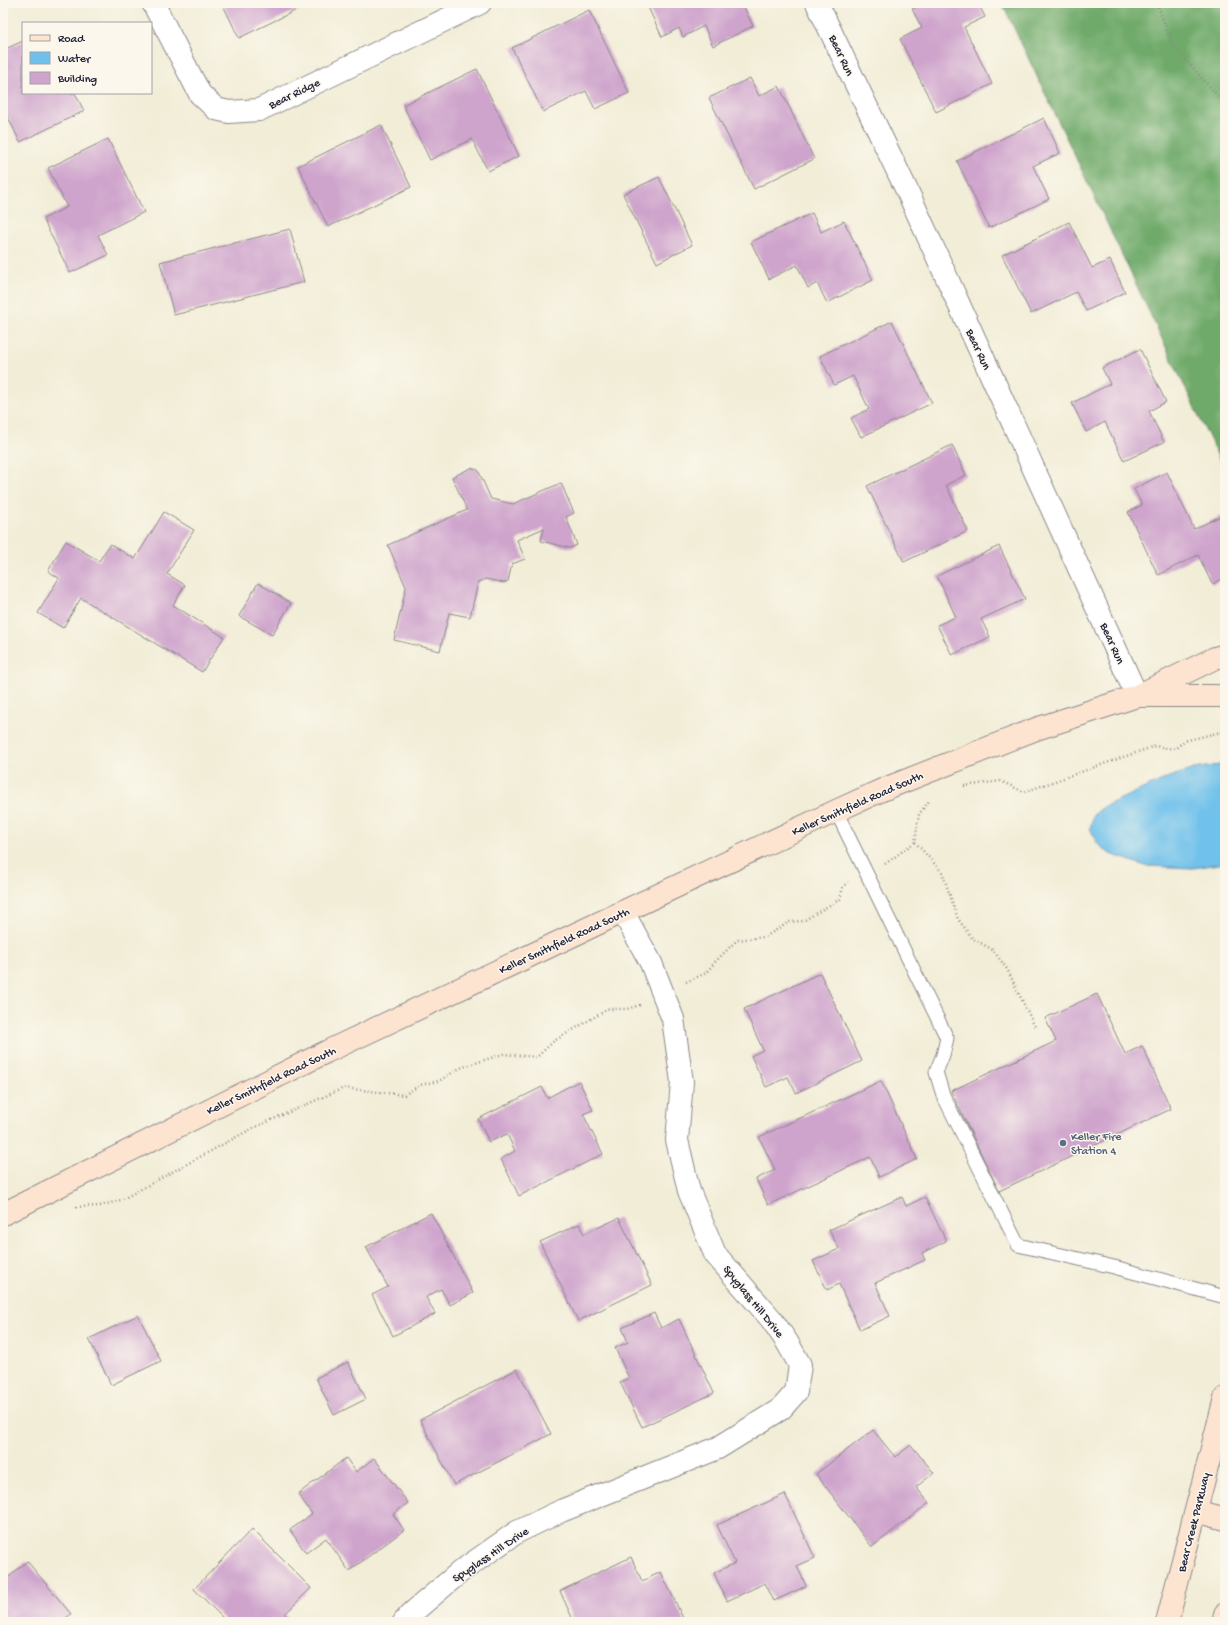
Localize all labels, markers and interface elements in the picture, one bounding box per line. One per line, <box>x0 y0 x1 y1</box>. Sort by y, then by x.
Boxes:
legend <box>22 22 152 94</box>
street label: Bear Run <box>824 32 856 79</box>
text: Road <box>58 33 85 47</box>
text: Water <box>58 53 92 67</box>
text: Building <box>57 73 97 87</box>
street label: Bear Ridge <box>266 76 323 114</box>
street label: Bear Run <box>961 326 993 373</box>
street label: Bear Run <box>1095 620 1127 667</box>
street label: Keller Smithfield Road South <box>790 769 926 840</box>
street label: Keller Smithfield Road South <box>497 905 633 978</box>
street label: Keller Smithfield Road South <box>205 1044 339 1119</box>
place label: Keller Fire Station 4 <box>1071 1131 1122 1159</box>
marker: Keller Fire Station 4 <box>1058 1138 1068 1148</box>
street label: Spyglass Hill Drive <box>719 1263 786 1342</box>
street label: Bear Creek Parkway <box>1176 1471 1214 1575</box>
street label: Spyglass Hill Drive <box>450 1525 533 1586</box>

